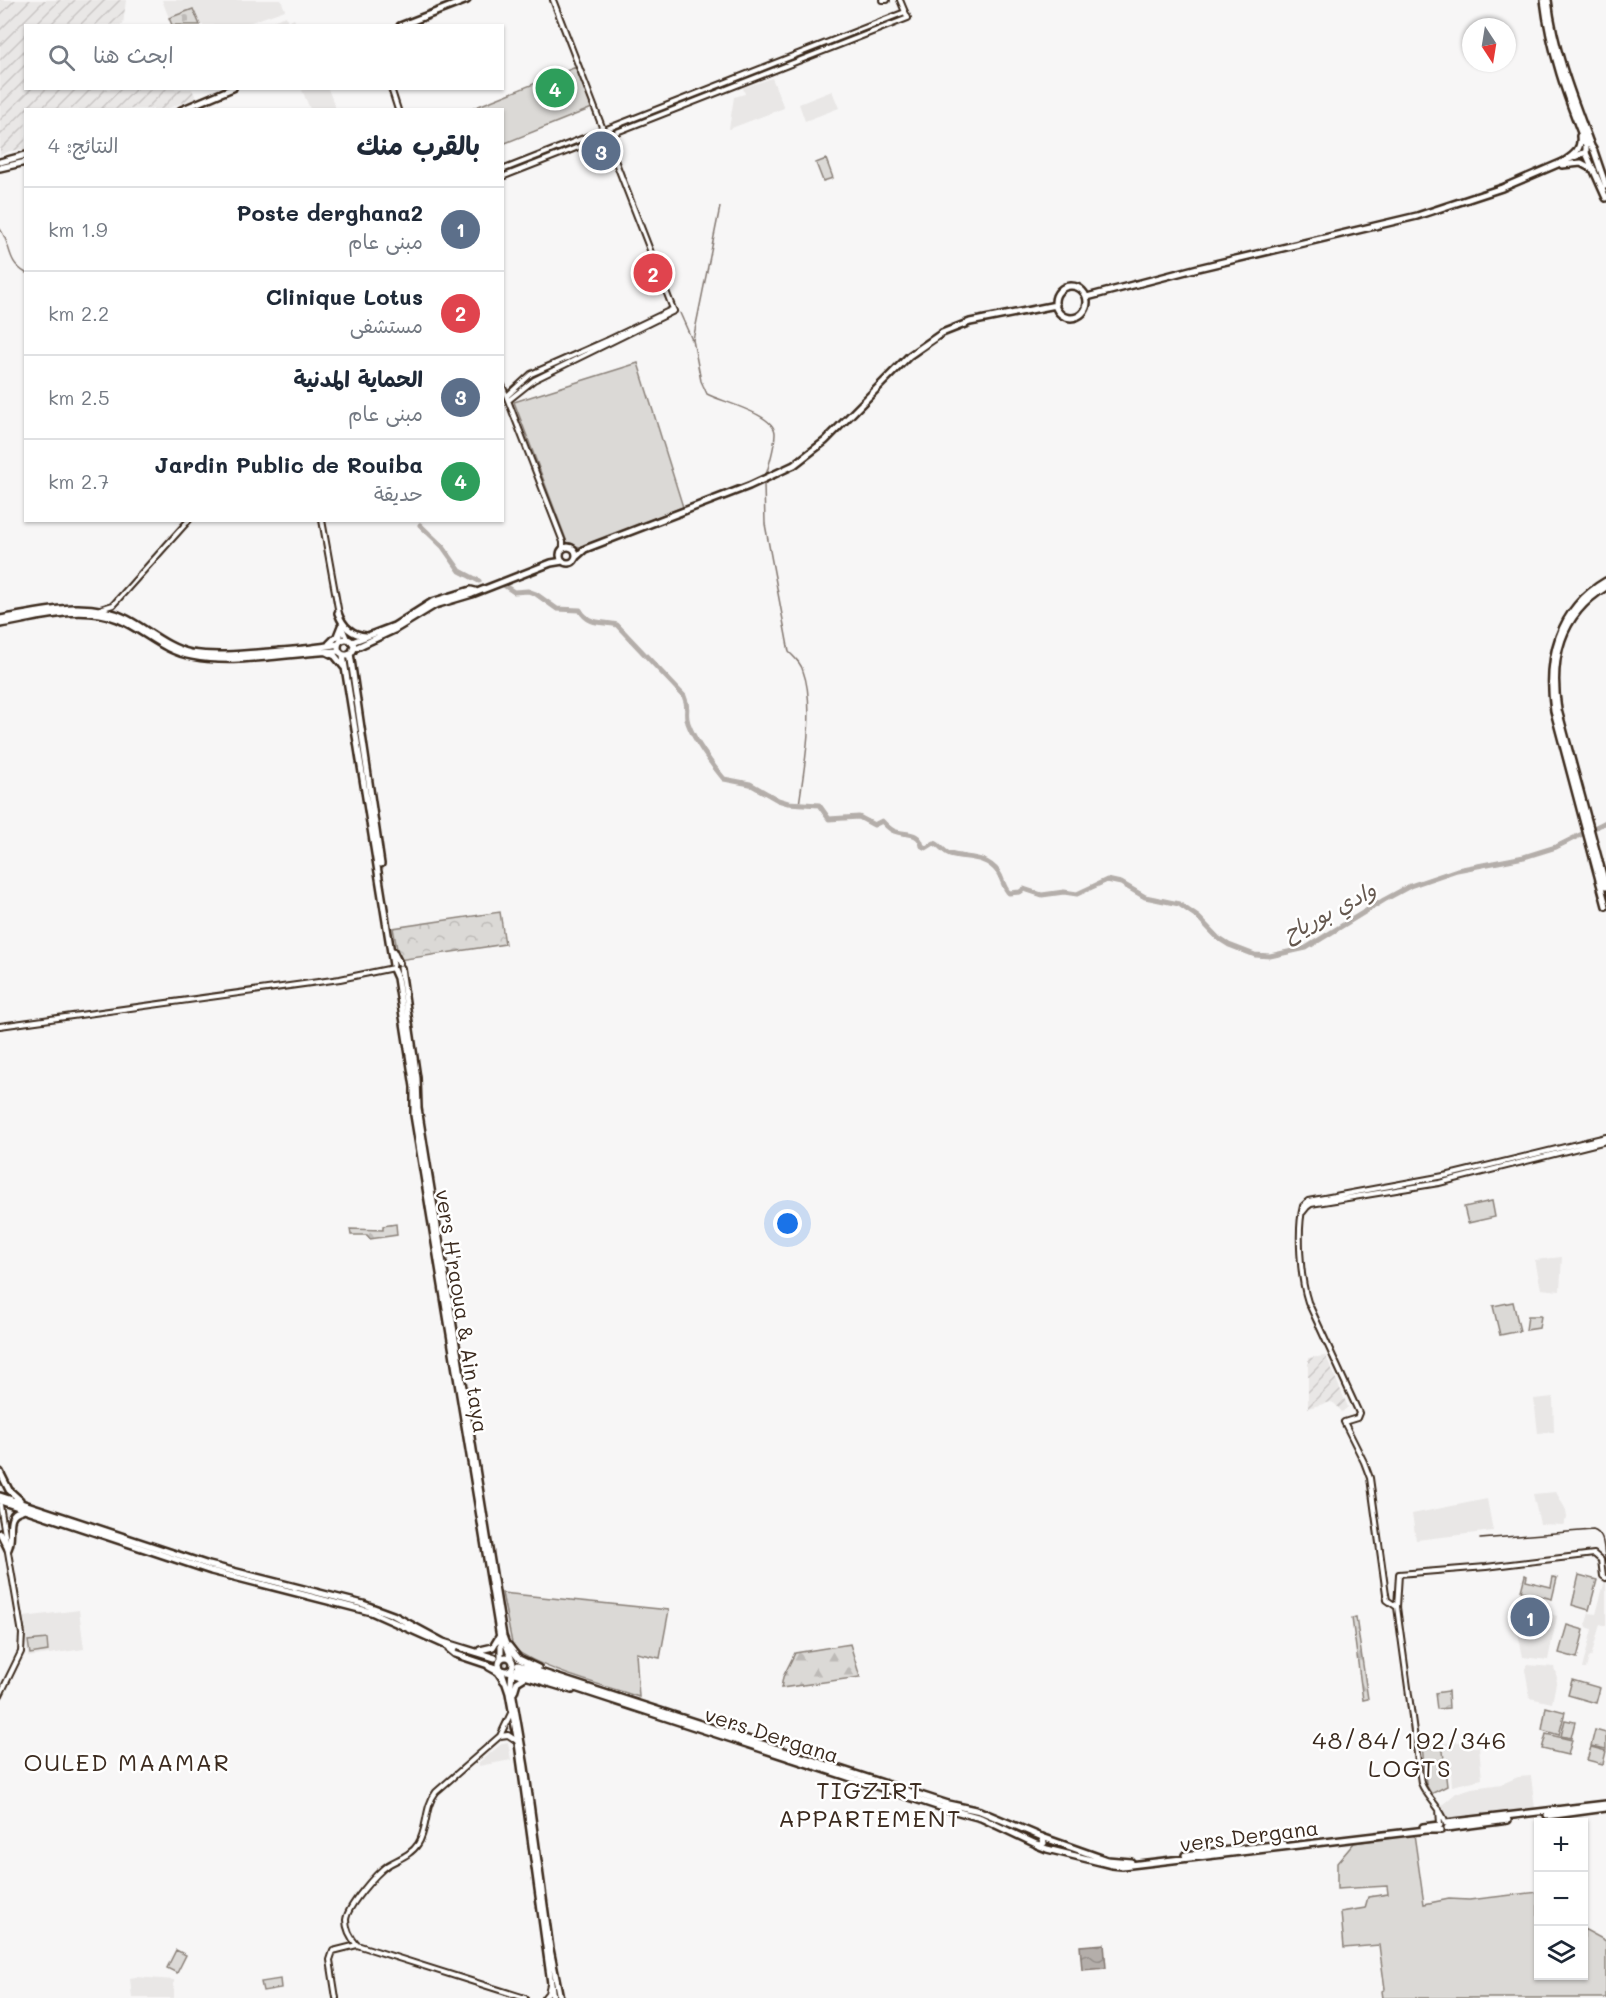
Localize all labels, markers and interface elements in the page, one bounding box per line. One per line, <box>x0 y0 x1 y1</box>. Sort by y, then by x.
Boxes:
north arrow <box>1462 18 1516 72</box>
search box <box>24 24 504 90</box>
text: ابحث هنا <box>93 40 174 69</box>
icon: search <box>45 41 78 74</box>
pin: 4 <box>536 66 574 110</box>
text: بالقرب منك <box>357 128 480 162</box>
pin: 3 <box>582 128 620 174</box>
text: النتائج: 4 <box>48 132 119 158</box>
text: Poste derghana2 <box>236 198 423 227</box>
text: 1.9 km <box>48 216 108 242</box>
text: 1 <box>456 216 465 242</box>
text: مبنى عام <box>348 228 423 254</box>
pin: 2 <box>634 250 672 296</box>
text: Clinique Lotus <box>266 282 423 311</box>
text: 2.2 km <box>48 300 109 326</box>
text: 2 <box>455 300 466 326</box>
text: مستشفى <box>350 312 423 338</box>
text: الحماية المدنية <box>294 364 423 393</box>
text: 2.5 km <box>48 384 110 410</box>
text: 3 <box>455 384 467 410</box>
text: مبنى عام <box>348 400 423 426</box>
text: Jardin Public de Rouiba <box>154 450 423 479</box>
text: 2.7 km <box>48 468 109 494</box>
text: 4 <box>454 468 467 494</box>
text: حديقة <box>374 480 423 506</box>
water label: وادي بورياح <box>1277 874 1381 949</box>
street label: vers H'raoua & Ain taya <box>430 1187 496 1435</box>
your location <box>773 1209 802 1238</box>
pin: 1 <box>1510 1594 1550 1640</box>
street label: vers Dergana <box>701 1700 843 1768</box>
district label: 48/84/192/346 LOGTS <box>1312 1724 1508 1783</box>
district label: OULED MAAMAR <box>23 1746 231 1777</box>
district label: TIGZIRT APPARTEMENT <box>778 1774 962 1833</box>
street label: vers Dergana <box>1178 1813 1320 1857</box>
map controls <box>1534 1818 1588 1980</box>
button: + <box>1534 1818 1588 1872</box>
button: − <box>1534 1872 1588 1926</box>
button: layers <box>1534 1926 1588 1980</box>

